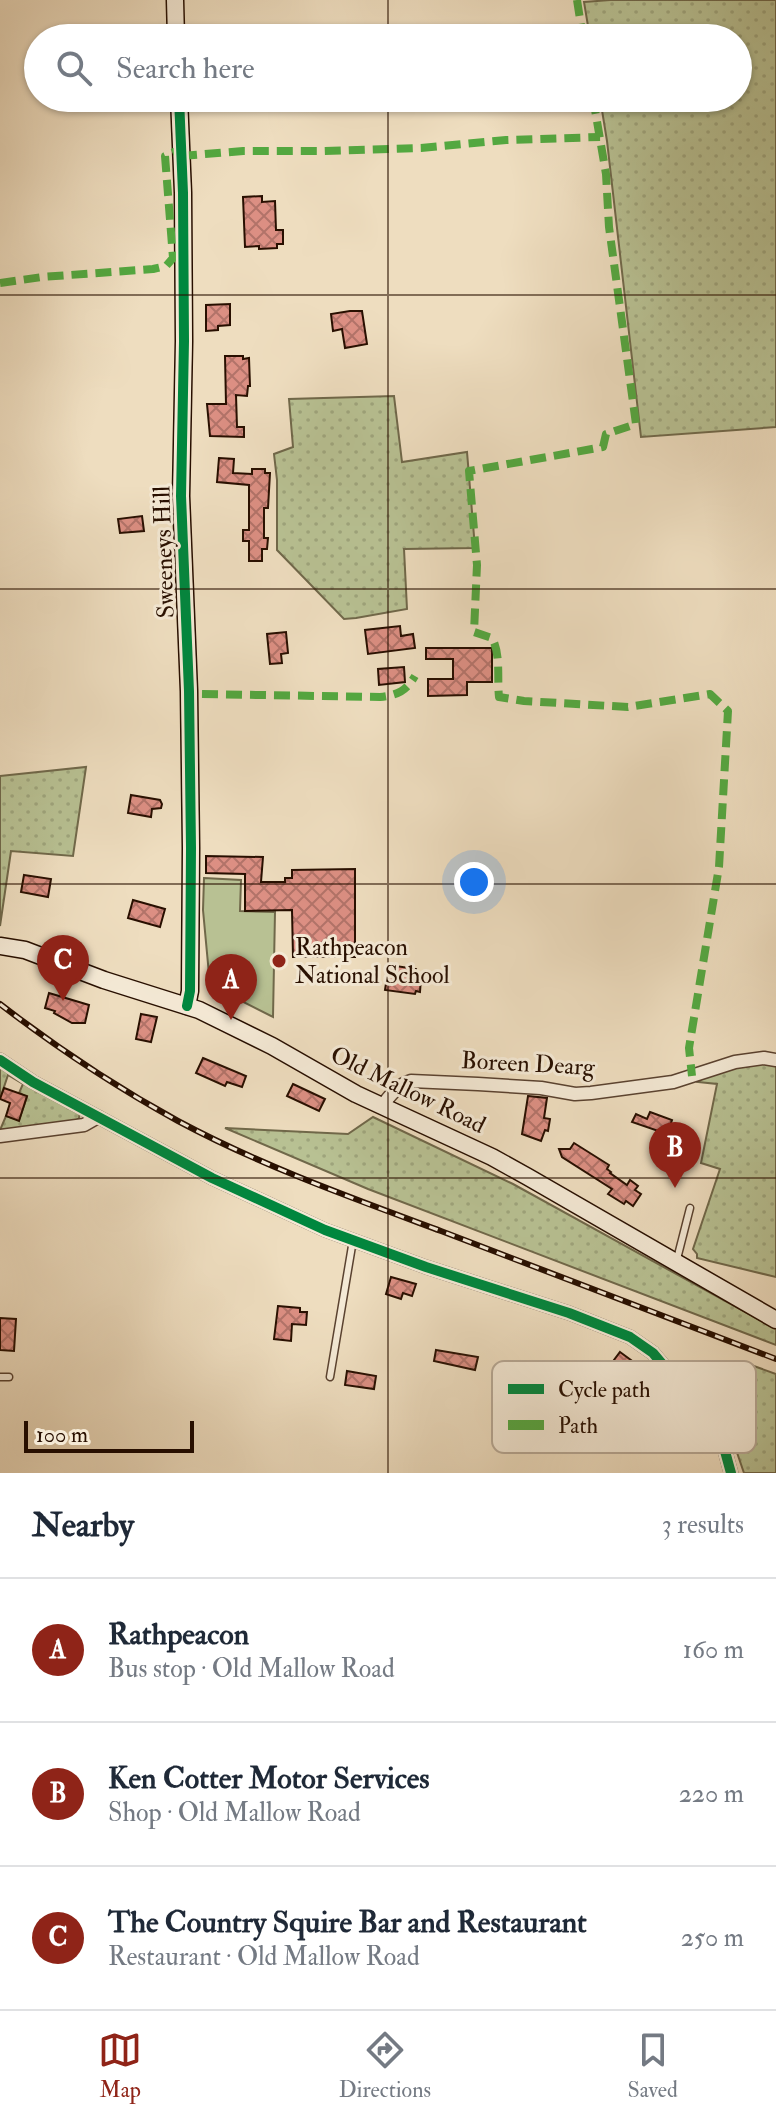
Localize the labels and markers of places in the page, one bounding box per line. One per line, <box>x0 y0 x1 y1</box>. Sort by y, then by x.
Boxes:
place label: Rathpeacon National School <box>295 932 450 991</box>
pin: C <box>37 935 89 1001</box>
marker: Rathpeacon National School <box>270 952 288 970</box>
pin: A <box>205 954 257 1020</box>
pin: B <box>649 1122 701 1188</box>

